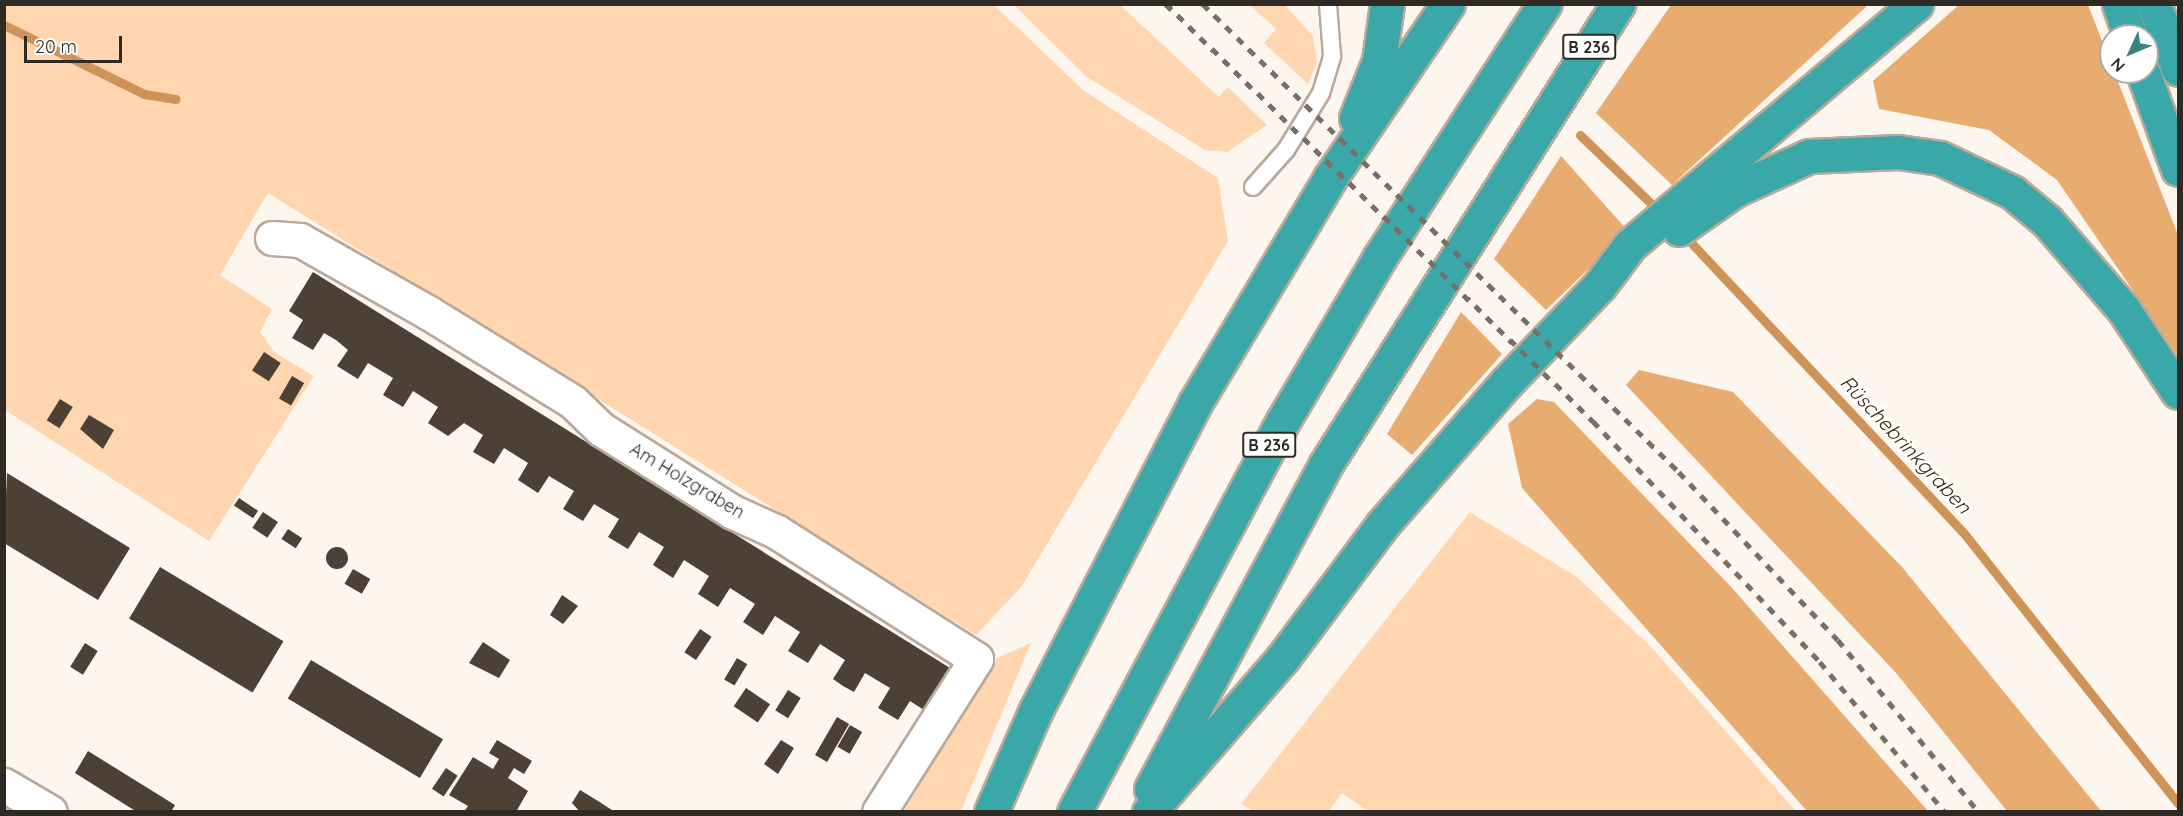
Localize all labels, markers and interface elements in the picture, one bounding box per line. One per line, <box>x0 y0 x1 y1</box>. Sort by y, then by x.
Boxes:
scale bar <box>27 24 124 62</box>
north arrow <box>2099 24 2159 84</box>
road number: B 236 <box>1562 34 1616 60</box>
text: 20 m <box>35 35 77 58</box>
text: N <box>2106 54 2129 76</box>
water label: Rüschebrinkgraben <box>1836 370 1976 518</box>
road number: B 236 <box>1242 432 1296 458</box>
street label: Am Holzgraben <box>626 438 748 524</box>

